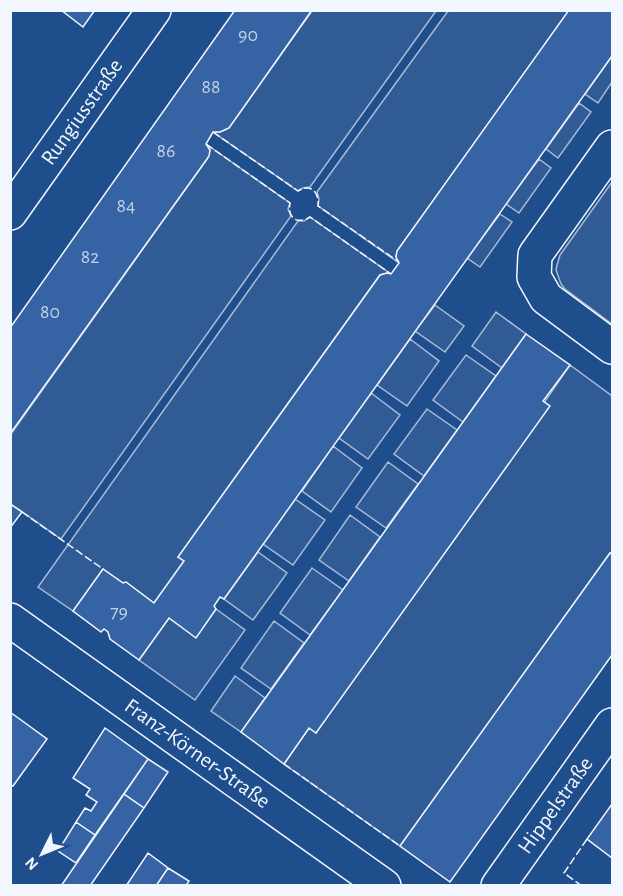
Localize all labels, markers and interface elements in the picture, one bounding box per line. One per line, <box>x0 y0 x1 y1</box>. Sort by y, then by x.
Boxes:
house number: 90 <box>238 25 258 45</box>
street label: Rungiusstraße <box>37 55 127 169</box>
house number: 88 <box>202 77 220 97</box>
house number: 86 <box>157 141 175 161</box>
house number: 84 <box>116 196 136 216</box>
house number: 82 <box>81 247 99 267</box>
house number: 80 <box>40 302 60 322</box>
house number: 79 <box>110 602 128 622</box>
street label: Franz-Körner-Straße <box>121 694 274 812</box>
street label: Hippelstraße <box>514 753 597 858</box>
north arrow <box>12 824 72 884</box>
text: N <box>22 854 41 873</box>

